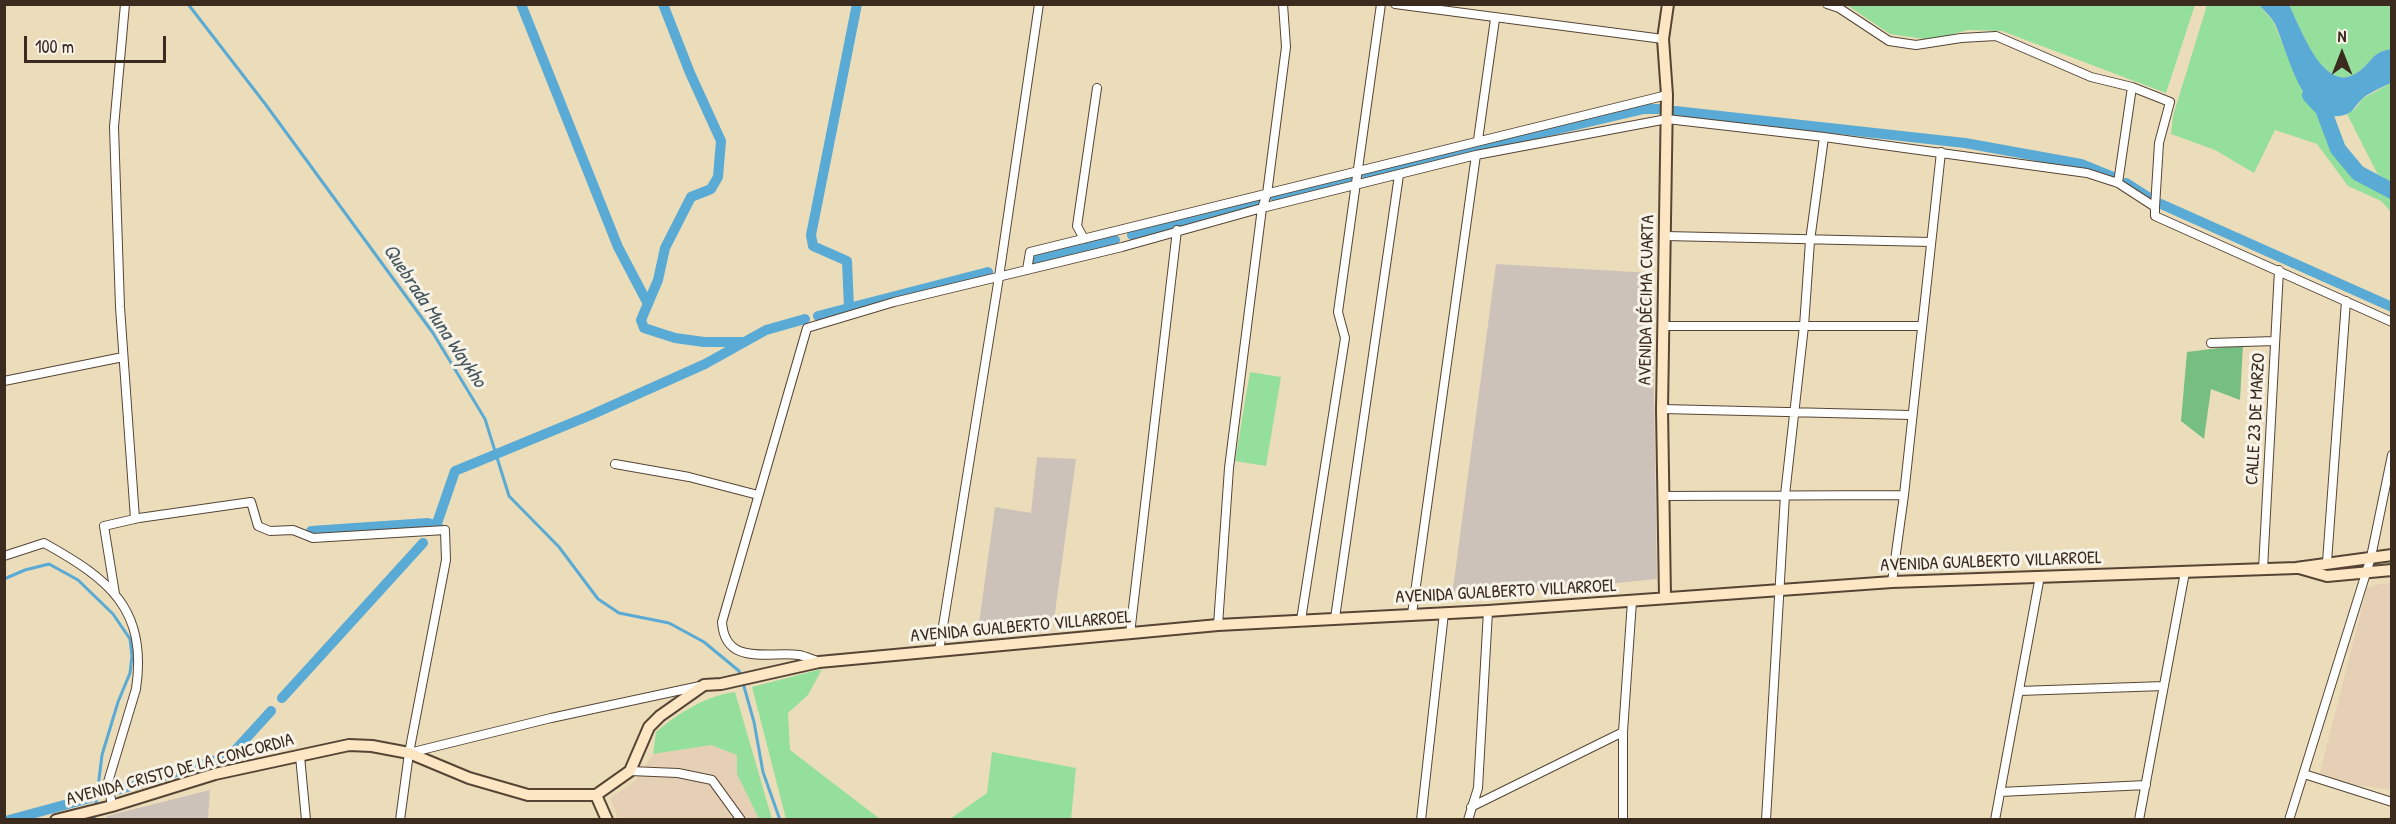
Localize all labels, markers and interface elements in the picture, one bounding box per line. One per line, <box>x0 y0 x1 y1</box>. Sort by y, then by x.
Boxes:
scale bar <box>27 24 170 62</box>
north arrow <box>2312 24 2372 84</box>
text: N <box>2338 25 2346 47</box>
text: 100 m <box>35 34 74 59</box>
street label: AVENIDA DÉCIMA CUARTA <box>1635 215 1659 385</box>
water label: Quebrada Muna Waykho <box>377 240 491 392</box>
street label: CALLE 23 DE MARZO <box>2242 352 2270 486</box>
street label: AVENIDA GUALBERTO VILLARROEL <box>1880 547 2102 577</box>
street label: AVENIDA GUALBERTO VILLARROEL <box>1395 575 1617 609</box>
street label: AVENIDA GUALBERTO VILLARROEL <box>910 607 1132 647</box>
street label: AVENIDA CRISTO DE LA CONCORDIA <box>64 729 296 811</box>

